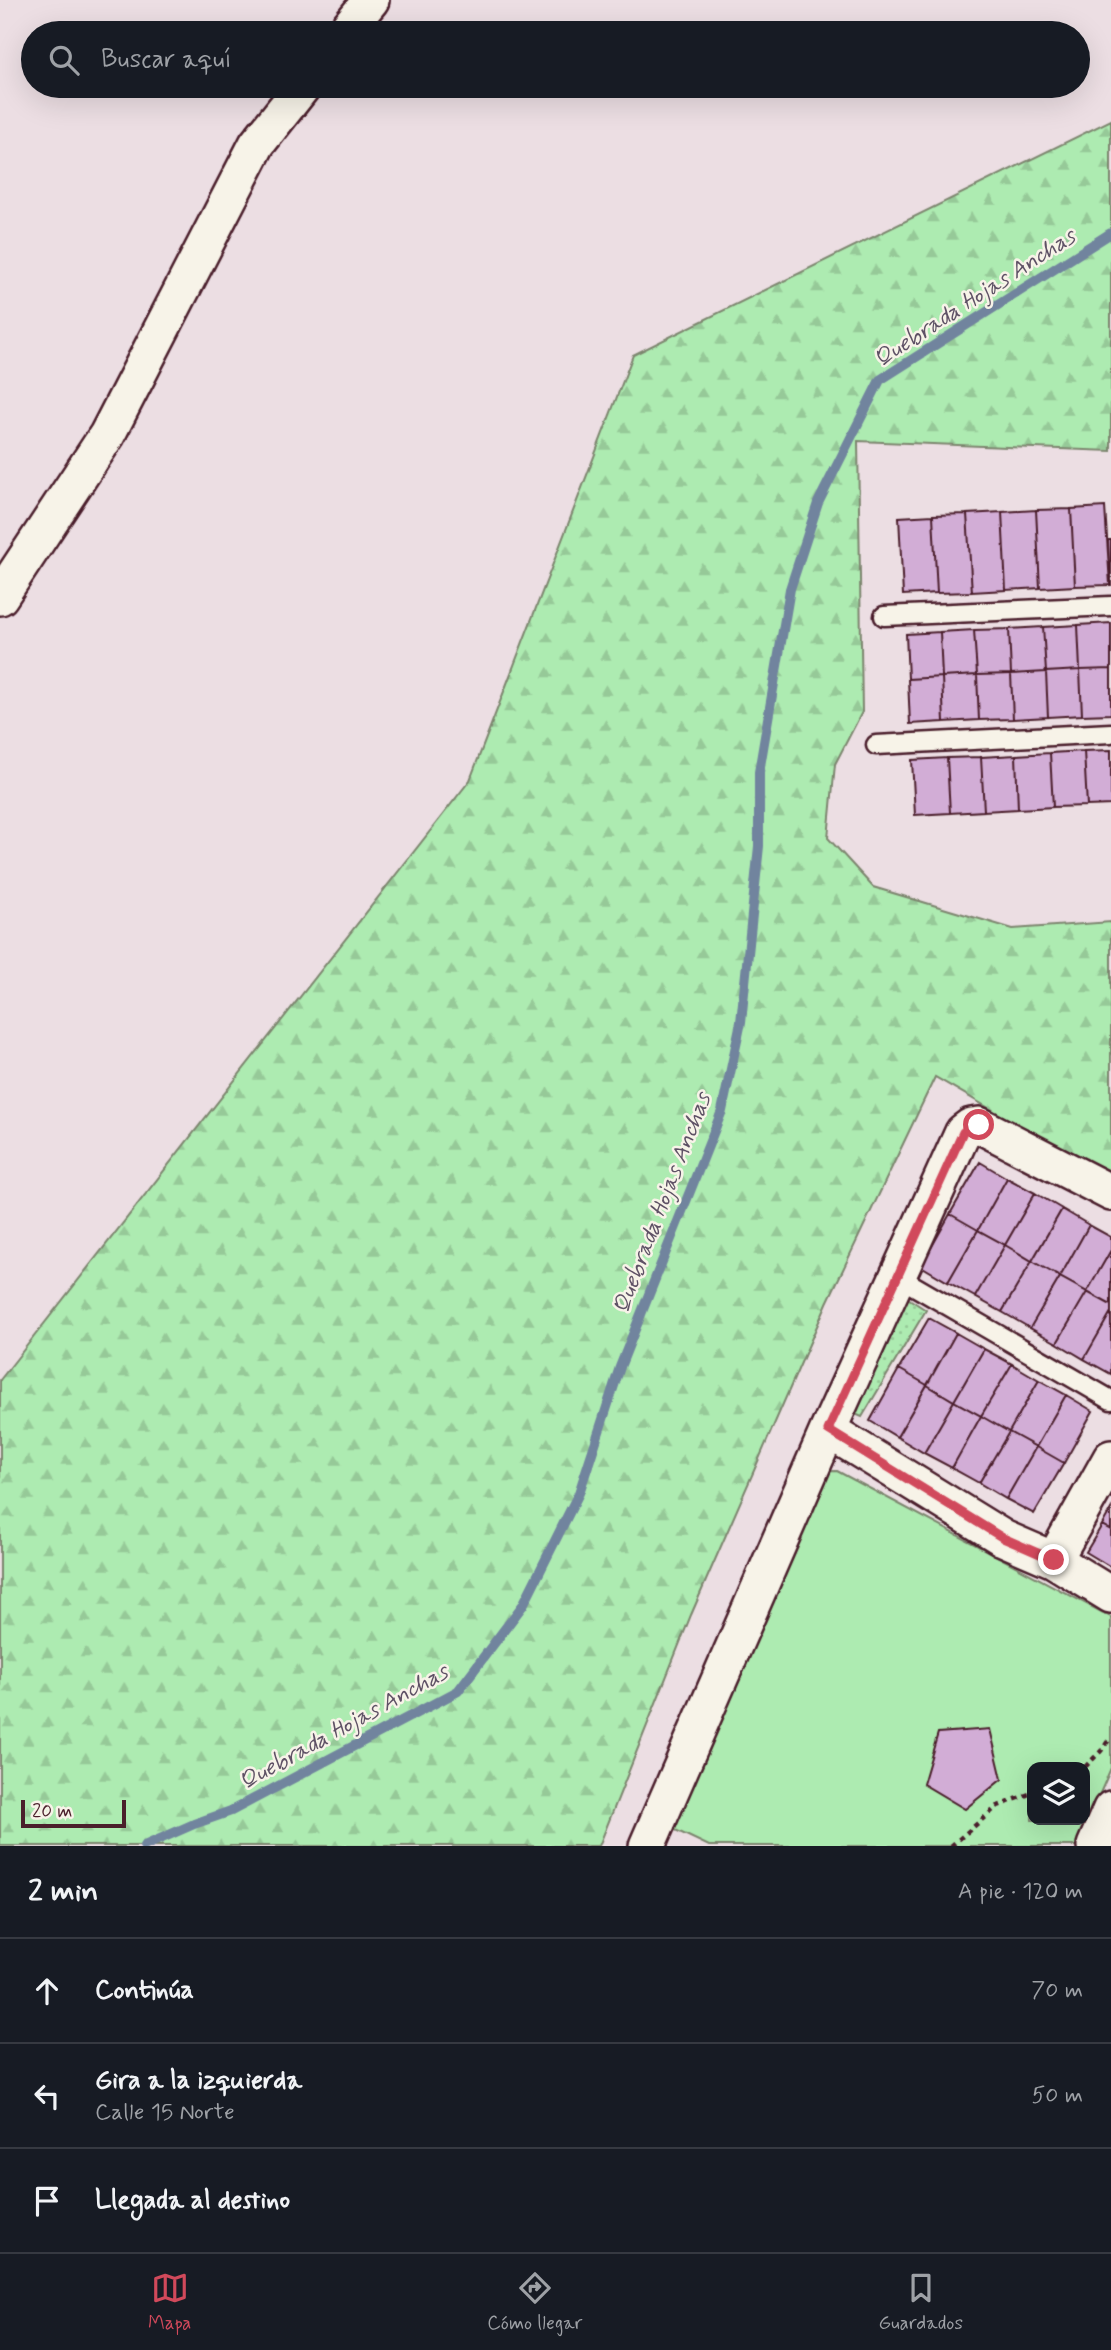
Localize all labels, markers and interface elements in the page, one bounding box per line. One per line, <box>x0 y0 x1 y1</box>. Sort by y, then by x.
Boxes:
search box <box>21 21 1090 98</box>
icon: search <box>45 41 83 79</box>
text: Buscar aquí <box>101 43 232 77</box>
water label: Quebrada Hojas Anchas <box>869 221 1083 375</box>
water label: Quebrada Hojas Anchas <box>607 1087 720 1319</box>
route start <box>963 1109 994 1140</box>
route end <box>1038 1544 1069 1575</box>
water label: Quebrada Hojas Anchas <box>234 1657 455 1798</box>
map controls <box>1027 1762 1090 1825</box>
button: layers <box>1027 1762 1090 1825</box>
scale bar <box>21 1797 126 1829</box>
text: 20 m <box>32 1799 72 1824</box>
text: 2 min <box>28 1872 98 1911</box>
text: A pie · 120 m <box>958 1877 1083 1907</box>
icon: ahead <box>28 1972 66 2010</box>
text: Continúa <box>95 1974 194 2008</box>
text: 70 m <box>1031 1976 1083 2006</box>
text: Gira a la izquierda <box>95 2064 302 2098</box>
icon: left <box>28 2077 66 2115</box>
text: 50 m <box>1032 2081 1083 2111</box>
text: Calle 15 Norte <box>95 2098 235 2128</box>
icon: arrive <box>28 2182 66 2220</box>
text: Llegada al destino <box>95 2184 290 2218</box>
tab: Mapa <box>148 2269 191 2336</box>
tab: Cómo llegar <box>487 2269 582 2336</box>
tab: Guardados <box>878 2269 963 2336</box>

